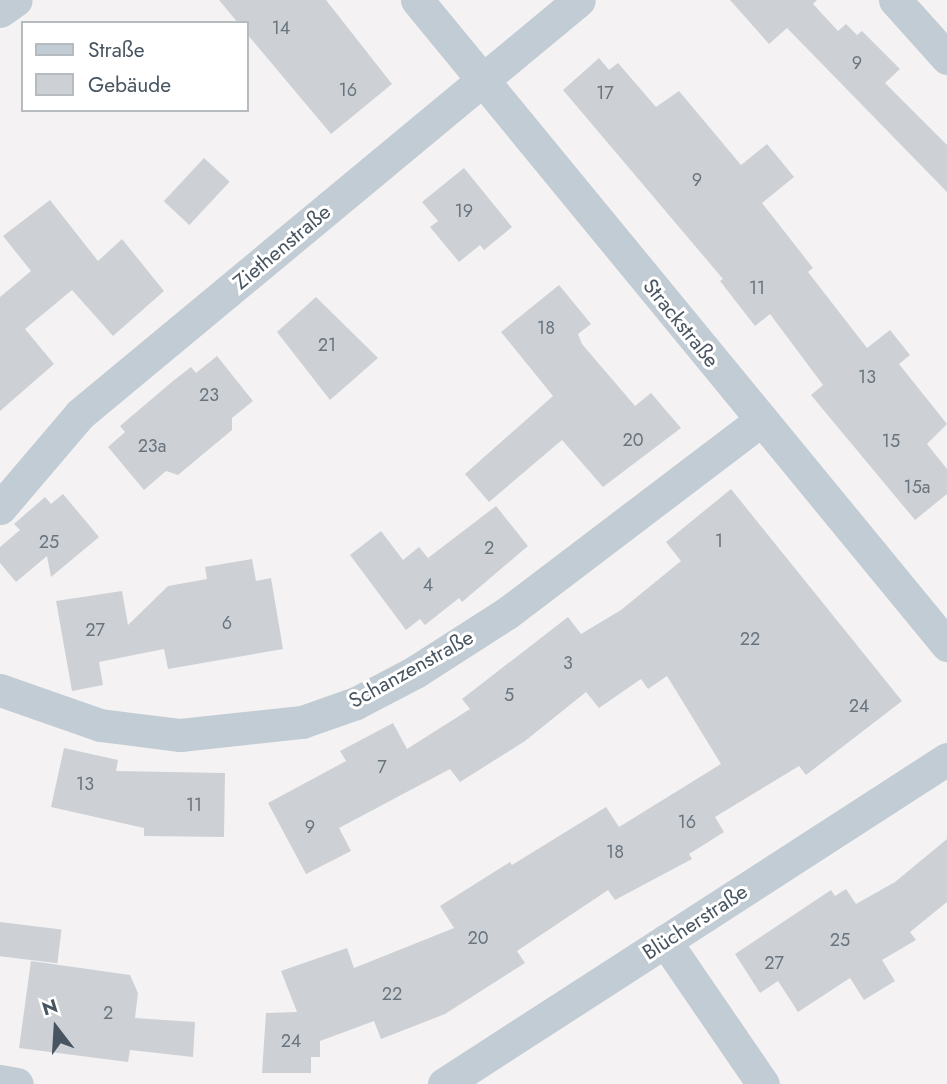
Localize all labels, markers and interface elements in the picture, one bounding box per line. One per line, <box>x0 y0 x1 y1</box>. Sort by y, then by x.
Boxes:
house number: 14 <box>272 17 290 39</box>
legend <box>21 21 248 112</box>
text: Straße <box>88 35 145 65</box>
house number: 9 <box>852 52 862 74</box>
text: Gebäude <box>88 70 171 100</box>
house number: 16 <box>339 79 357 101</box>
house number: 17 <box>596 82 614 104</box>
house number: 9 <box>692 169 702 191</box>
street label: Ziethenstraße <box>228 199 336 295</box>
house number: 19 <box>455 200 473 222</box>
street label: Strackstraße <box>638 274 724 372</box>
house number: 11 <box>749 277 765 299</box>
house number: 18 <box>537 317 555 339</box>
house number: 21 <box>318 334 336 356</box>
house number: 13 <box>858 366 876 388</box>
house number: 23 <box>199 384 219 406</box>
house number: 20 <box>622 429 644 451</box>
house number: 15 <box>882 430 900 452</box>
house number: 23a <box>138 435 166 457</box>
house number: 15a <box>904 476 930 498</box>
house number: 1 <box>715 530 723 552</box>
house number: 25 <box>39 531 59 553</box>
house number: 2 <box>484 537 494 559</box>
house number: 4 <box>423 574 433 596</box>
house number: 6 <box>222 612 232 634</box>
house number: 27 <box>85 619 105 641</box>
street label: Schanzenstraße <box>344 624 478 714</box>
house number: 22 <box>740 628 760 650</box>
house number: 3 <box>563 652 573 674</box>
house number: 5 <box>504 684 514 706</box>
house number: 24 <box>849 695 869 717</box>
house number: 7 <box>377 756 387 778</box>
house number: 13 <box>76 773 94 795</box>
house number: 11 <box>186 794 202 816</box>
house number: 16 <box>678 811 696 833</box>
house number: 9 <box>305 816 315 838</box>
house number: 18 <box>606 841 624 863</box>
street label: Blücherstraße <box>638 879 752 965</box>
house number: 20 <box>467 927 489 949</box>
house number: 25 <box>830 929 850 951</box>
house number: 27 <box>764 952 784 974</box>
house number: 22 <box>382 983 402 1005</box>
text: N <box>39 992 61 1023</box>
north arrow <box>21 993 91 1063</box>
house number: 2 <box>103 1002 113 1024</box>
house number: 24 <box>281 1030 301 1052</box>

